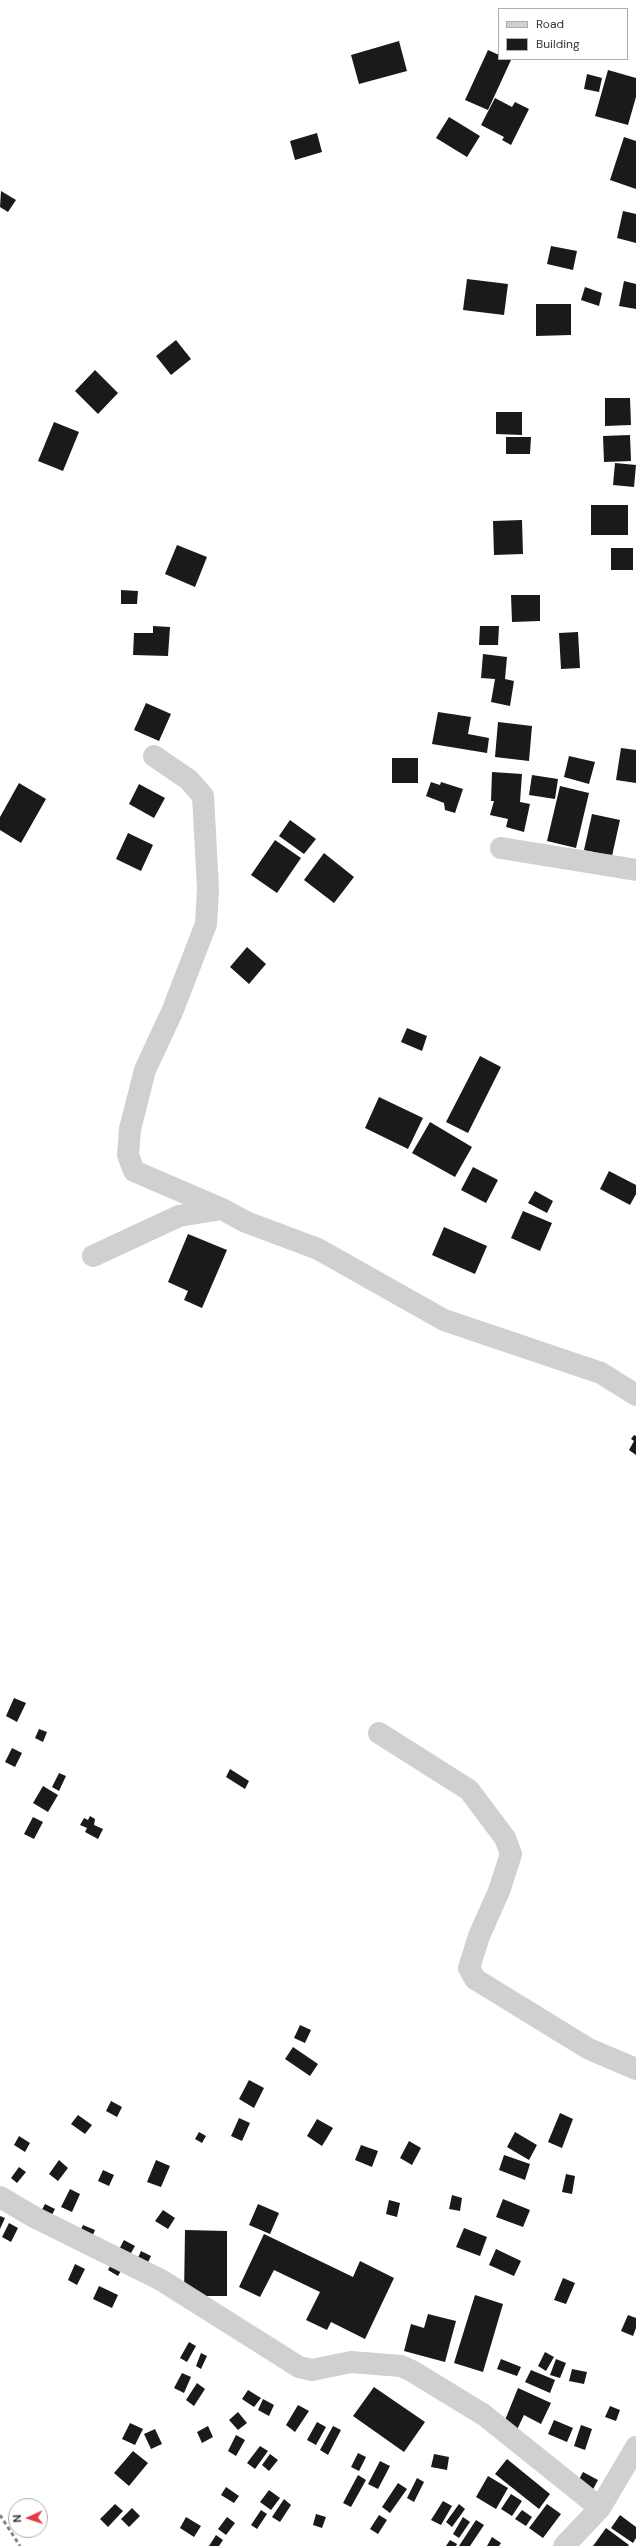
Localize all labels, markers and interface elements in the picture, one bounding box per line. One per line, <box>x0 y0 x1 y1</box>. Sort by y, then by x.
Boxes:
legend <box>498 8 628 60</box>
text: Road <box>536 16 564 32</box>
text: Building <box>536 36 580 52</box>
north arrow <box>8 2498 48 2538</box>
text: N <box>10 2514 24 2523</box>

